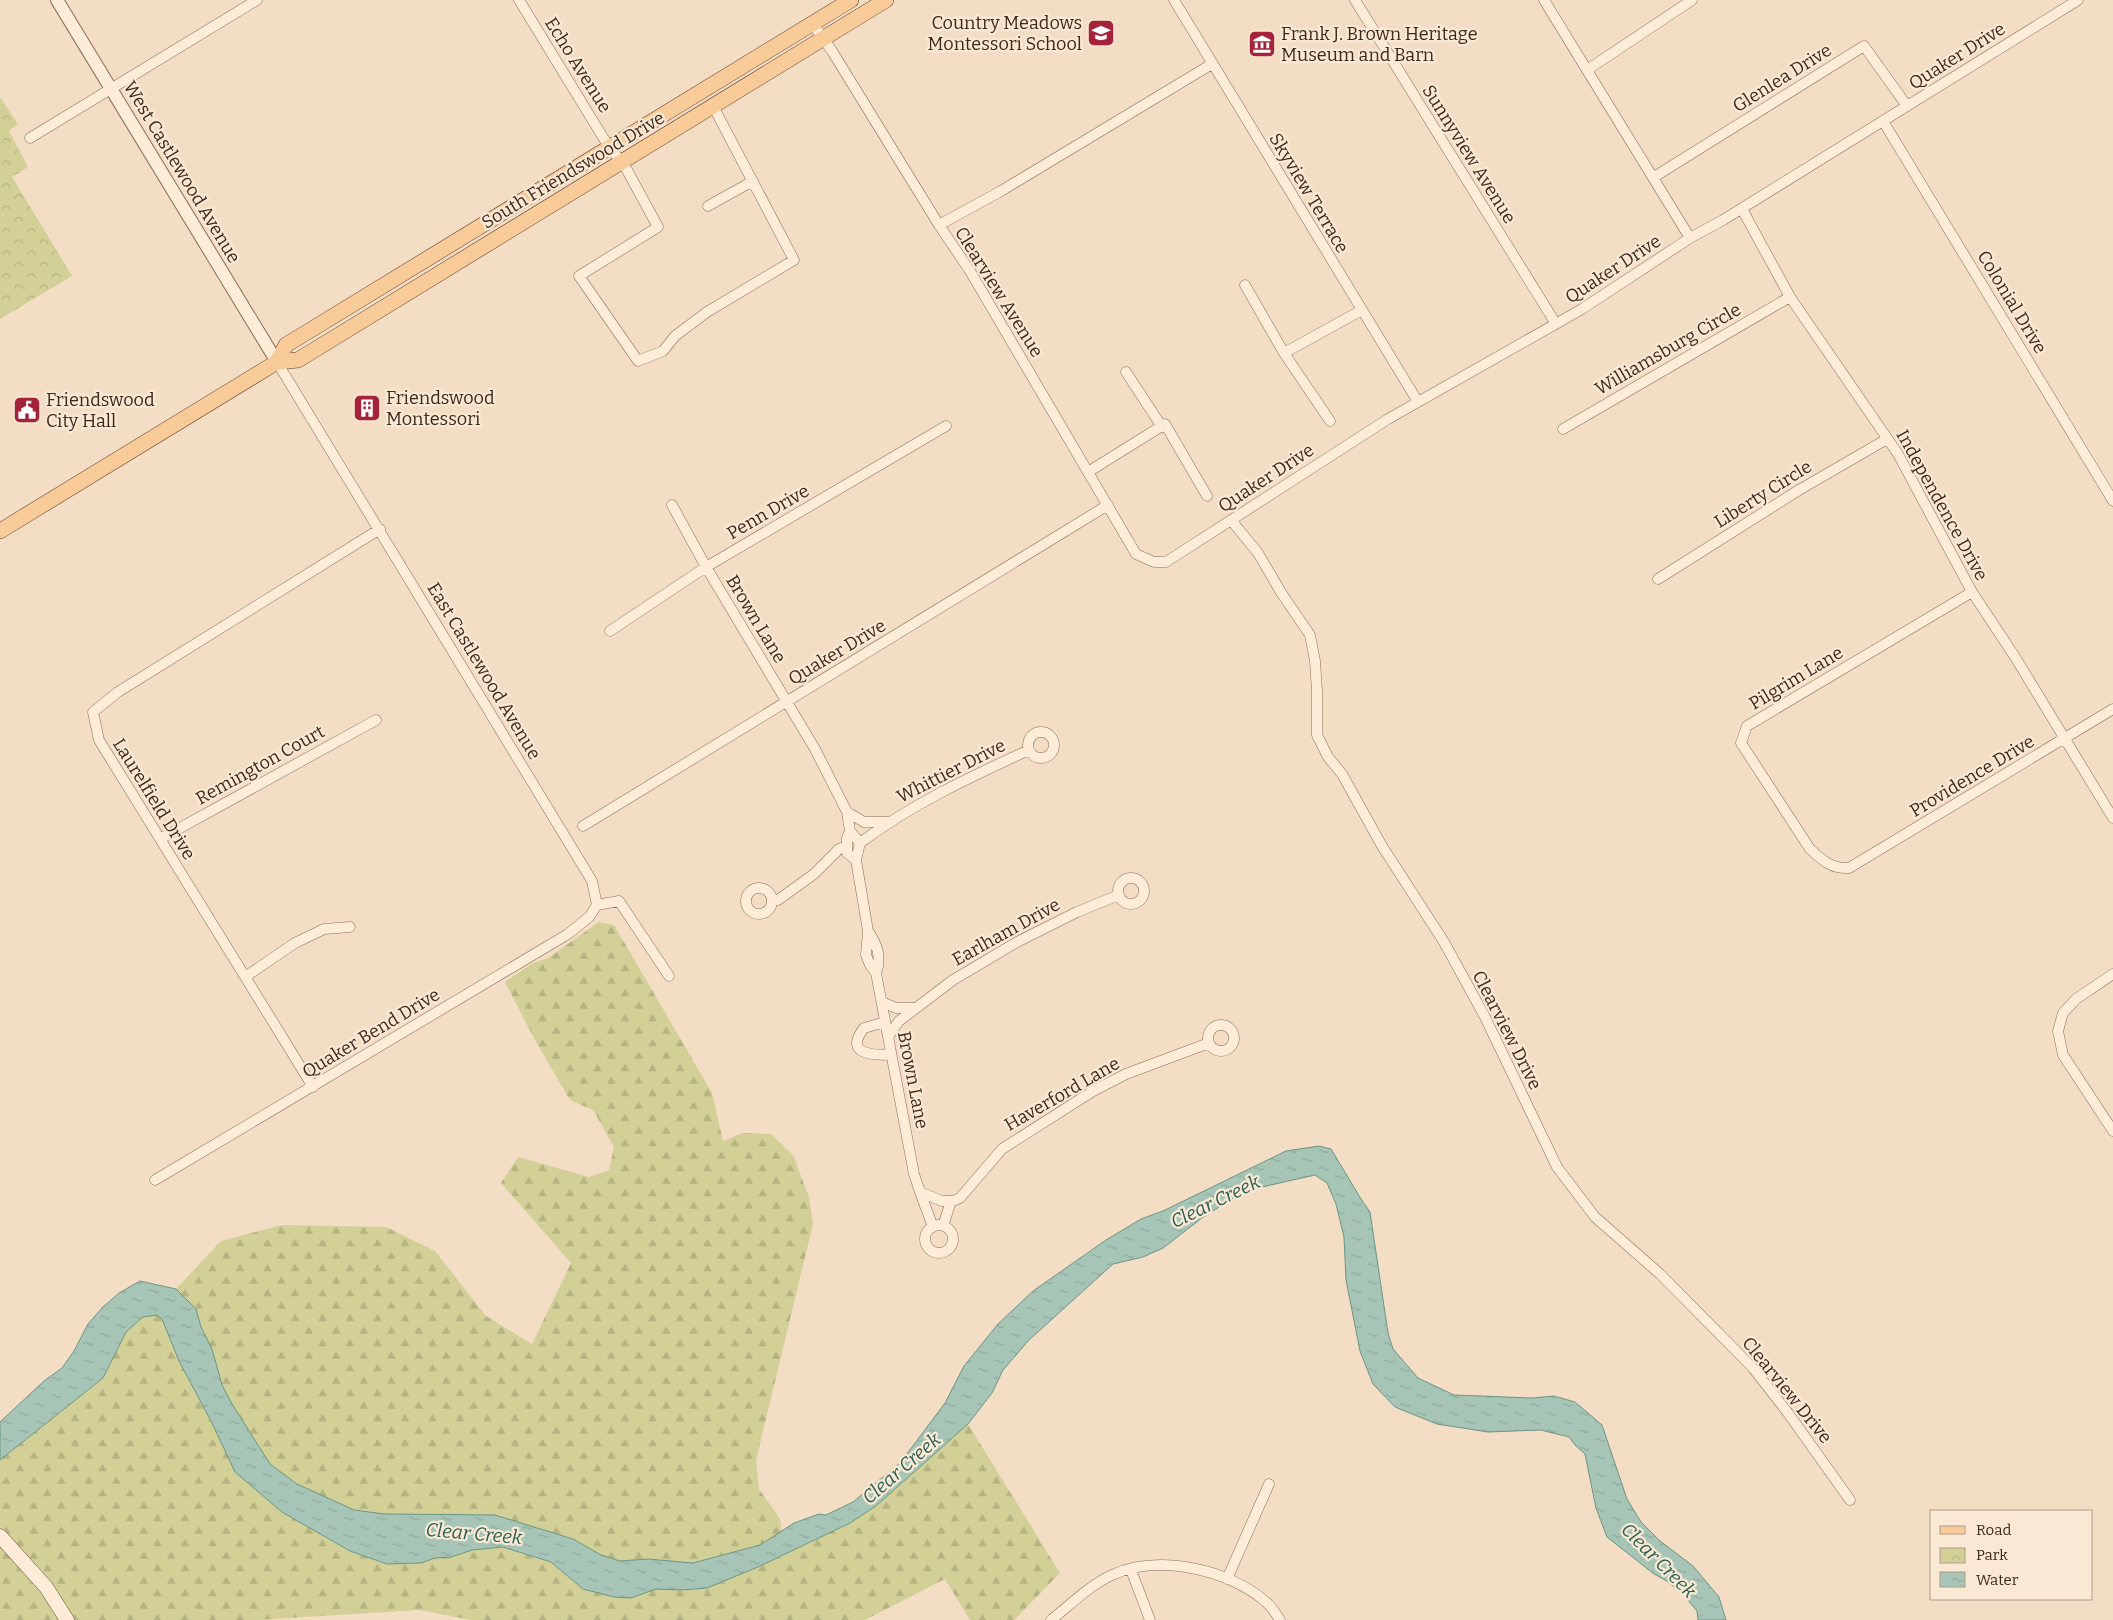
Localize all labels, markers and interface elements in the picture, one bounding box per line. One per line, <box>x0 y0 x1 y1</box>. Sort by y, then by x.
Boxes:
place label: Country Meadows Montessori School <box>928 12 1082 55</box>
street label: Echo Avenue <box>540 13 616 117</box>
school or university icon: Country Meadows Montessori School <box>1086 18 1116 48</box>
street label: Quaker Drive <box>1905 18 2009 94</box>
place label: Frank J. Brown Heritage Museum and Barn <box>1281 23 1477 66</box>
museum icon: Frank J. Brown Heritage Museum and Barn <box>1247 29 1277 59</box>
street label: Glenlea Drive <box>1729 39 1835 117</box>
street label: West Castlewood Avenue <box>119 77 245 267</box>
street label: Sunnyview Avenue <box>1417 81 1521 227</box>
street label: South Friendswood Drive <box>477 107 669 233</box>
street label: Skyview Terrace <box>1265 129 1353 257</box>
street label: Clearview Avenue <box>950 223 1048 361</box>
street label: Quaker Drive <box>1561 230 1665 308</box>
street label: Colonial Drive <box>1973 246 2051 358</box>
street label: Williamsburg Circle <box>1591 298 1745 400</box>
place label: Friendswood Montessori <box>386 387 495 430</box>
place label: Friendswood City Hall <box>46 389 155 432</box>
building icon: Friendswood Montessori <box>352 393 382 423</box>
public building icon: Friendswood City Hall <box>12 395 42 425</box>
street label: Independence Drive <box>1891 426 1993 584</box>
street label: Quaker Drive <box>1214 439 1318 517</box>
street label: Liberty Circle <box>1710 455 1816 533</box>
street label: Penn Drive <box>723 480 813 544</box>
street label: Brown Lane <box>721 571 791 667</box>
street label: East Castlewood Avenue <box>422 579 546 763</box>
street label: Quaker Drive <box>784 614 890 690</box>
street label: Pilgrim Lane <box>1745 641 1847 715</box>
street label: Remington Court <box>192 720 329 810</box>
street label: Providence Drive <box>1906 730 2038 822</box>
street label: Laurelfield Drive <box>108 734 200 864</box>
street label: Whittier Drive <box>893 734 1009 808</box>
street label: Earlham Drive <box>948 893 1064 971</box>
street label: Clearview Drive <box>1468 967 1546 1093</box>
street label: Quaker Bend Drive <box>298 983 444 1083</box>
street label: Brown Lane <box>893 1029 933 1131</box>
street label: Haverford Lane <box>1001 1052 1123 1136</box>
water label: Clear Creek <box>1167 1170 1264 1233</box>
street label: Clearview Drive <box>1737 1332 1837 1448</box>
water label: Clear Creek <box>857 1428 946 1509</box>
legend <box>1930 1510 2093 1600</box>
water label: Clear Creek <box>425 1518 524 1549</box>
water label: Clear Creek <box>1616 1518 1701 1603</box>
text: Road <box>1976 1521 2011 1539</box>
text: Park <box>1976 1546 2008 1564</box>
text: Water <box>1976 1571 2019 1589</box>

